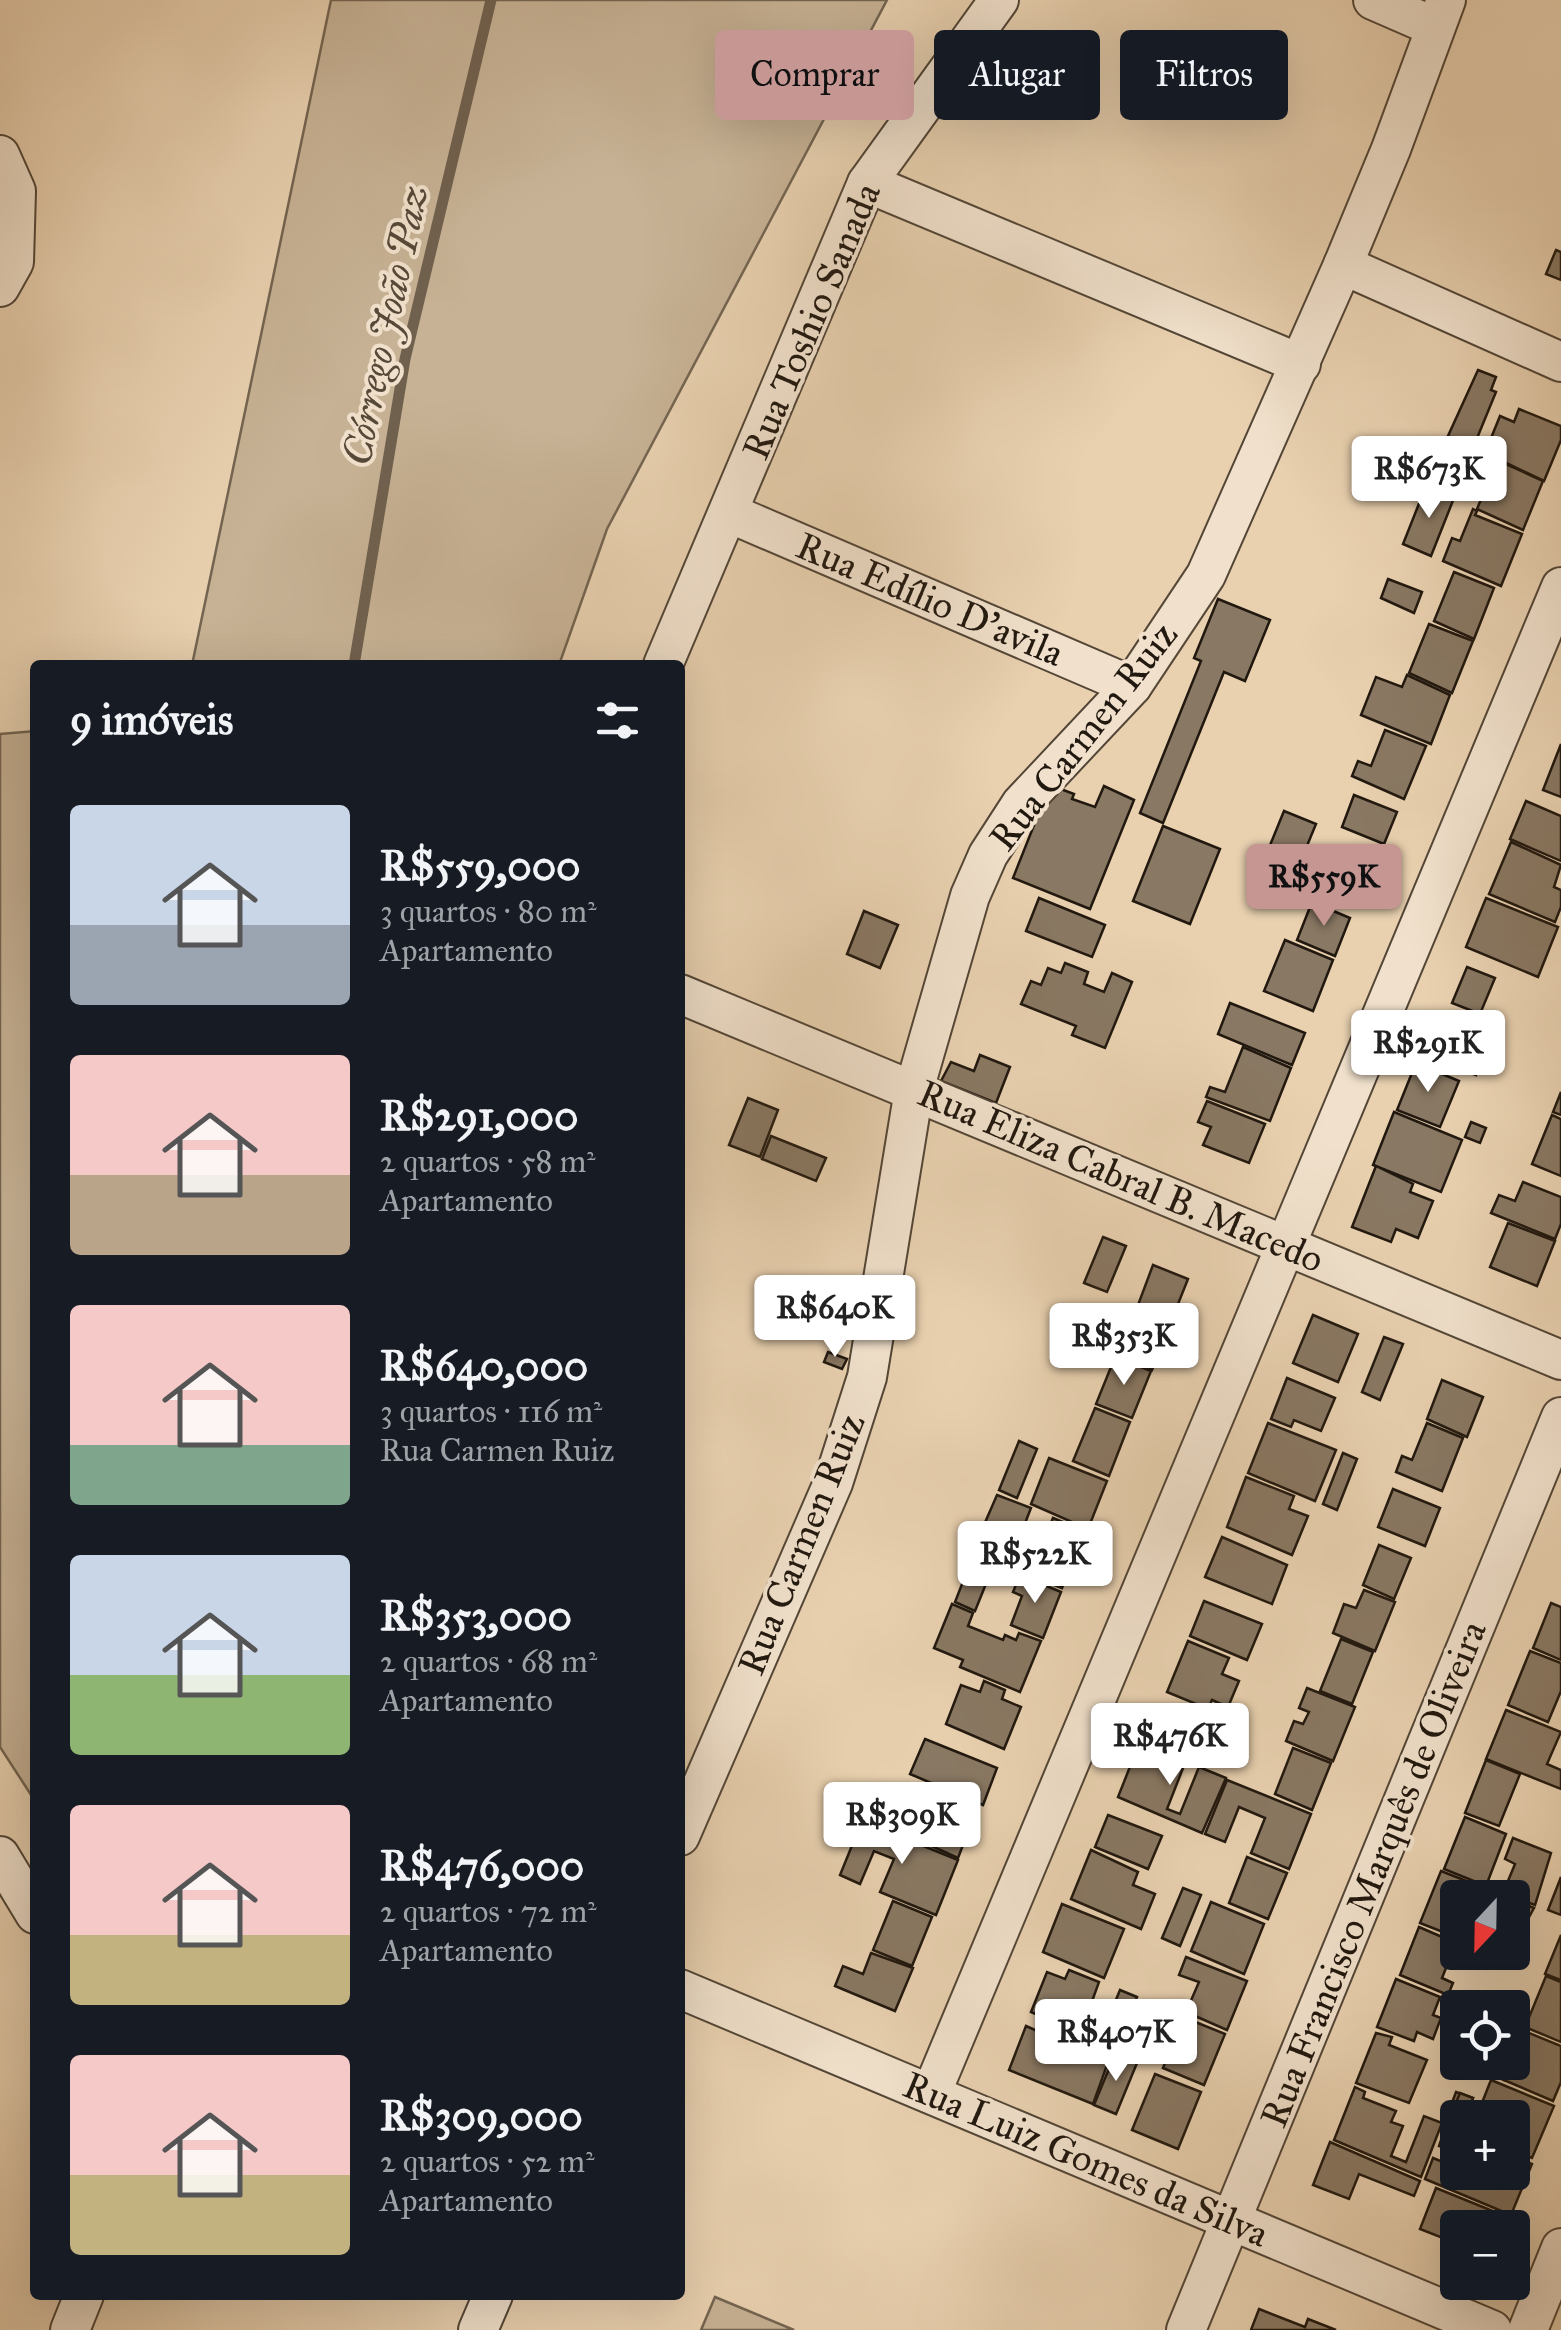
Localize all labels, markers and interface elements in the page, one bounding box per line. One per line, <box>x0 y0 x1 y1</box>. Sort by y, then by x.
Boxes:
chip: Comprar <box>715 30 914 120</box>
chip: Alugar <box>934 30 1100 120</box>
chip: Filtros <box>1120 30 1288 120</box>
street label: Rua Toshio Sanada <box>732 175 890 466</box>
water label: Córrego João Paz <box>332 181 439 470</box>
pin: R$673K <box>1348 436 1510 521</box>
text: R$673K <box>1374 449 1484 488</box>
street label: Rua Edílio D'avila <box>790 522 1071 676</box>
street label: Rua Carmen Ruiz <box>979 612 1187 860</box>
icon: filters <box>590 693 645 748</box>
text: 9 imóveis <box>70 694 233 746</box>
text: R$559,000 <box>380 840 581 892</box>
pin: R$559K <box>1243 844 1405 929</box>
icon: home <box>150 845 270 965</box>
text: R$559K <box>1268 857 1380 896</box>
text: 3 quartos · 80 m² <box>380 892 596 931</box>
text: Apartamento <box>380 931 553 970</box>
pin: R$291K <box>1347 1010 1509 1095</box>
text: R$291K <box>1373 1023 1483 1062</box>
street label: Rua Eliza Cabral B. Macedo <box>911 1070 1331 1282</box>
text: R$291,000 <box>380 1090 579 1142</box>
icon: home <box>150 1095 270 1215</box>
text: 2 quartos · 58 m² <box>380 1142 596 1181</box>
text: Apartamento <box>380 1181 553 1220</box>
pin: R$640K <box>754 1275 916 1360</box>
text: R$640K <box>776 1288 894 1327</box>
pin: R$353K <box>1043 1303 1205 1388</box>
text: R$353K <box>1072 1316 1176 1355</box>
text: R$640,000 <box>380 1340 588 1392</box>
icon: home <box>150 1345 270 1465</box>
text: 3 quartos · 116 m² <box>380 1392 602 1431</box>
street label: Rua Carmen Ruiz <box>728 1406 874 1682</box>
text: Rua Carmen Ruiz <box>380 1431 614 1470</box>
pin: R$522K <box>954 1521 1116 1606</box>
text: R$522K <box>980 1534 1090 1573</box>
text: R$353,000 <box>380 1590 572 1642</box>
icon: home <box>150 1595 270 1715</box>
street label: Rua Francisco Marquês de Oliveira <box>1250 1613 1496 2134</box>
text: 2 quartos · 68 m² <box>380 1642 597 1681</box>
text: Apartamento <box>380 1681 553 1720</box>
pin: R$476K <box>1089 1703 1251 1788</box>
text: R$476K <box>1113 1716 1227 1755</box>
pin: R$309K <box>821 1782 983 1867</box>
text: R$309K <box>845 1795 959 1834</box>
text: R$476,000 <box>380 1840 584 1892</box>
icon: home <box>150 1845 270 1965</box>
north arrow <box>1440 1880 1530 1970</box>
map controls <box>1440 1880 1530 2300</box>
text: 2 quartos · 72 m² <box>380 1892 597 1931</box>
text: Apartamento <box>380 1931 553 1970</box>
button: locate <box>1440 1990 1530 2080</box>
pin: R$407K <box>1035 1999 1197 2084</box>
text: R$407K <box>1057 2012 1175 2051</box>
street label: Rua Luiz Gomes da Silva <box>897 2061 1276 2257</box>
text: R$309,000 <box>380 2090 583 2142</box>
icon: home <box>150 2095 270 2215</box>
button: + <box>1440 2100 1530 2190</box>
text: 2 quartos · 52 m² <box>380 2142 594 2181</box>
text: Apartamento <box>380 2181 553 2220</box>
button: − <box>1440 2210 1530 2300</box>

